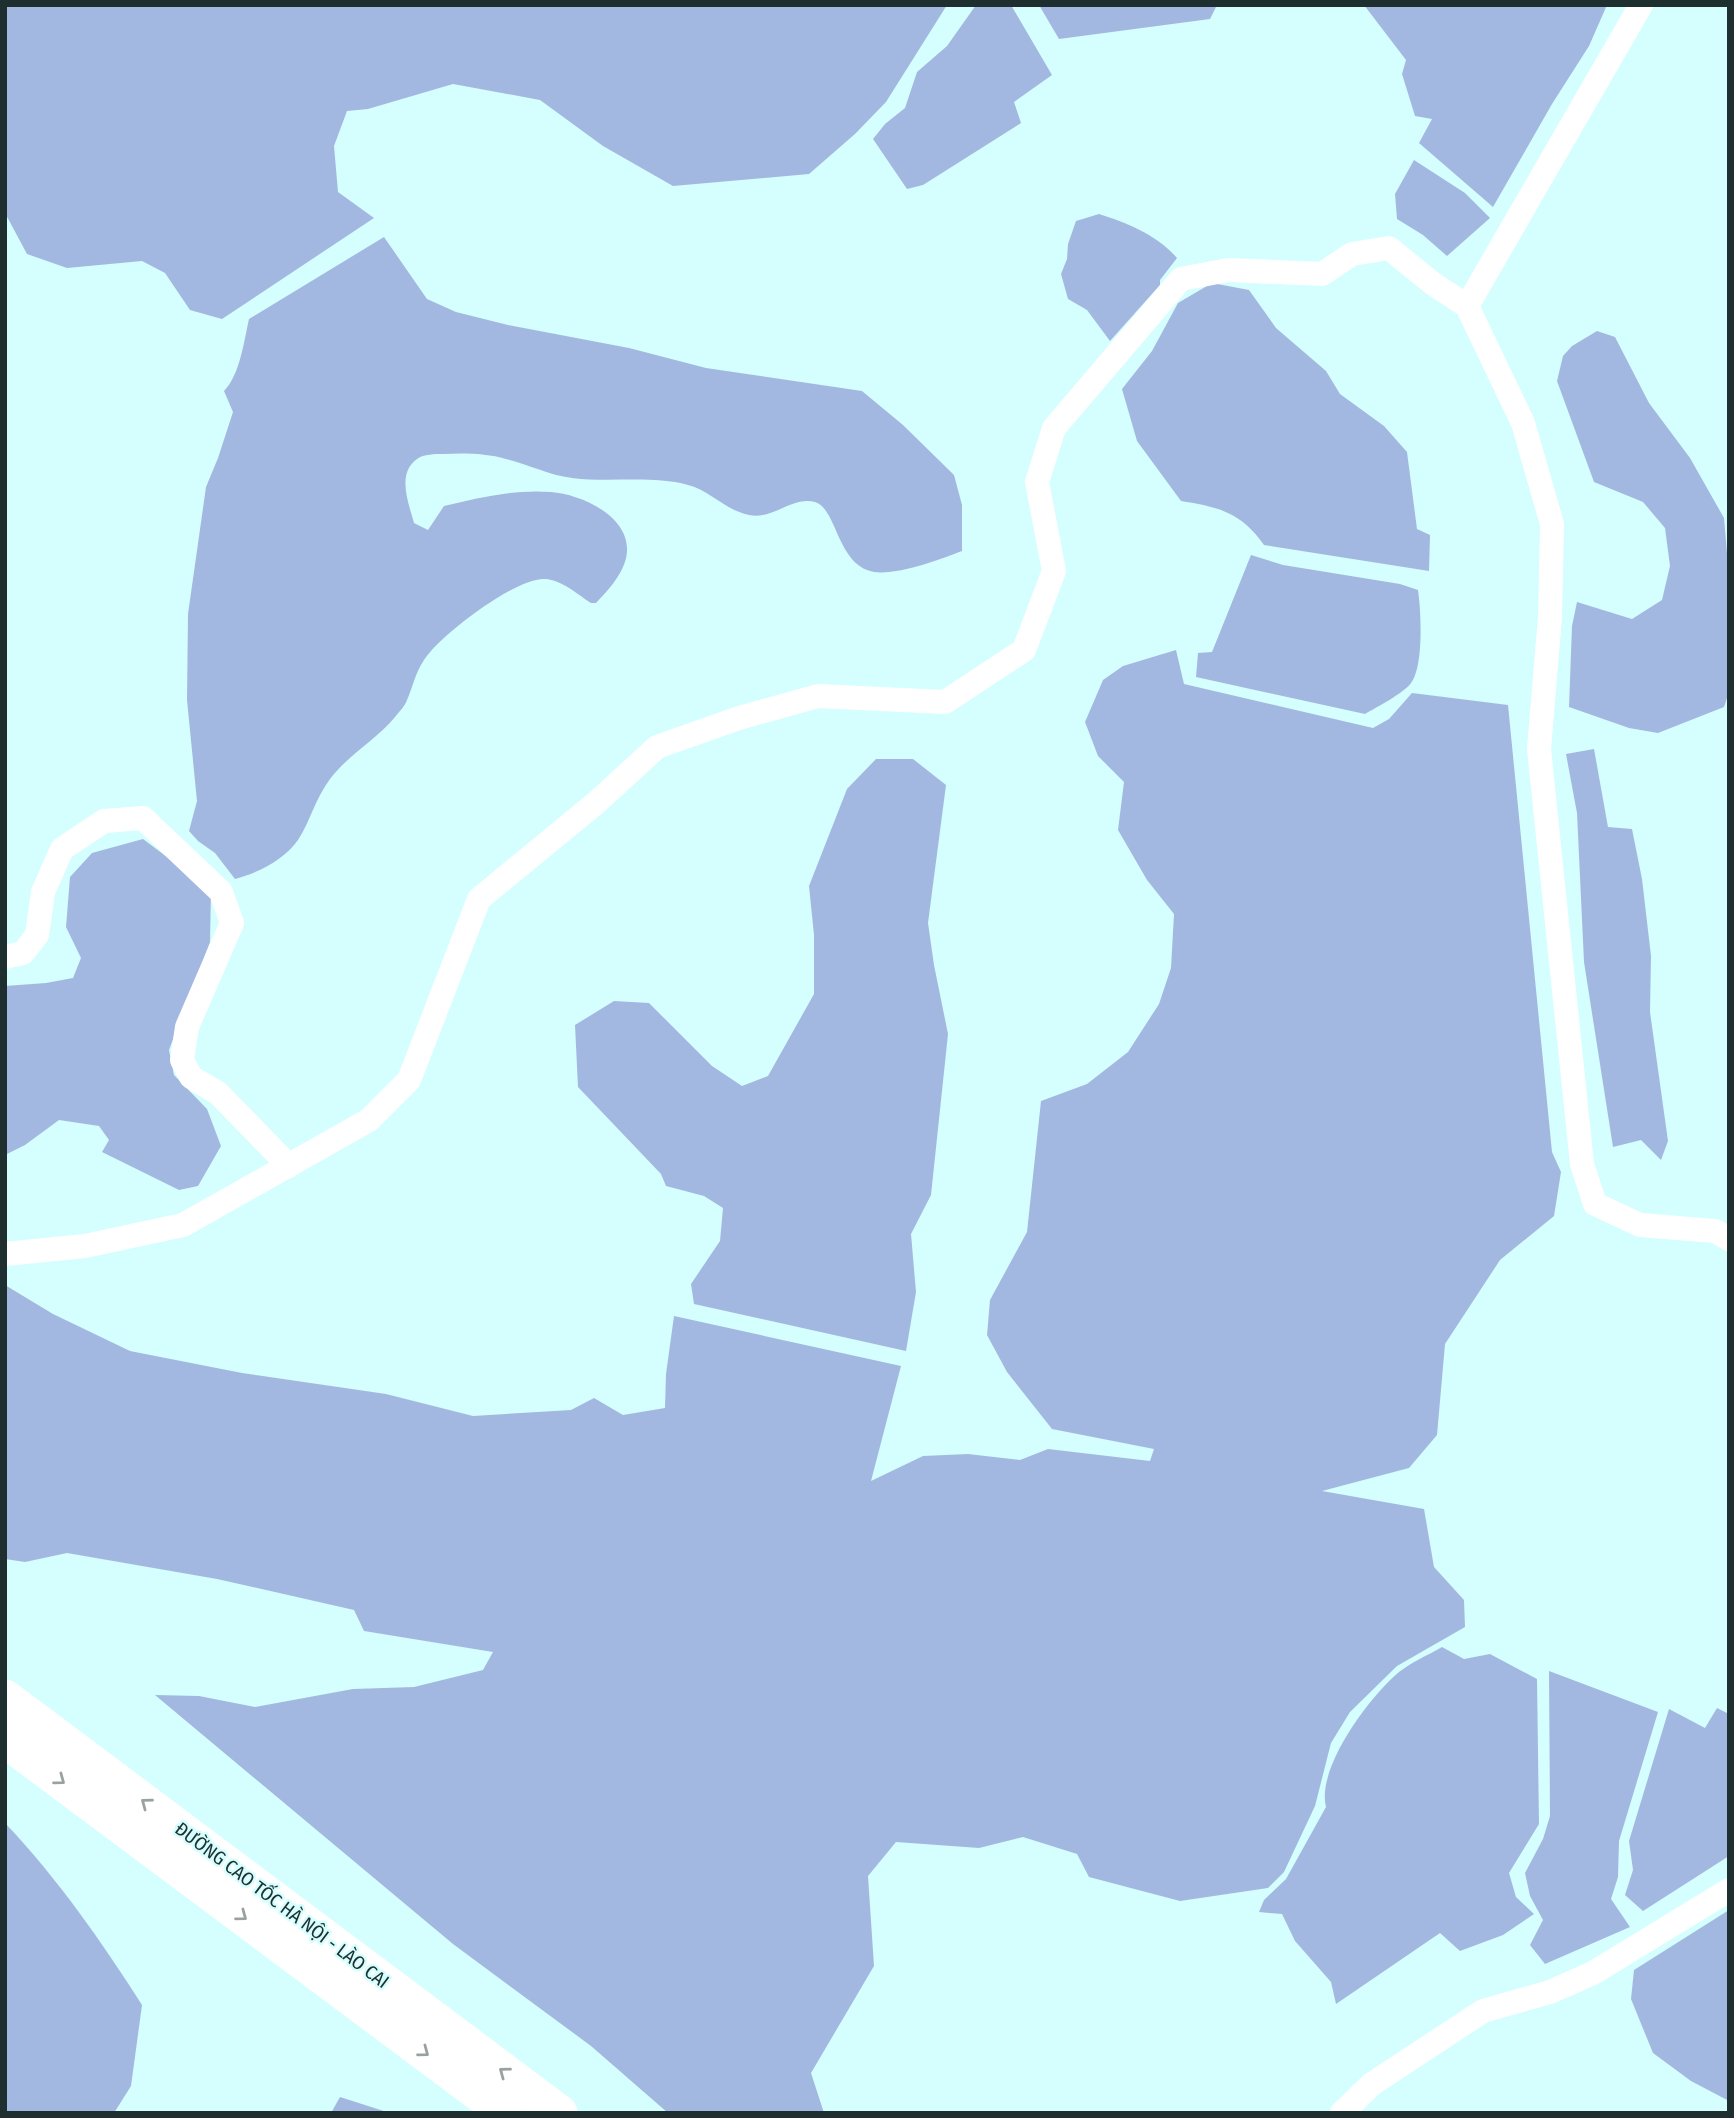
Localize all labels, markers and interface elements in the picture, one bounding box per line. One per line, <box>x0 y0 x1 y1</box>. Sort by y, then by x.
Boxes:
one-way arrow <box>52 1772 65 1784</box>
one-way arrow <box>141 1799 154 1812</box>
street label: ĐƯỜNG CAO TỐC HÀ NỘI - LÀO CAI <box>171 1815 395 1993</box>
one-way arrow <box>234 1908 247 1921</box>
one-way arrow <box>417 2044 429 2056</box>
one-way arrow <box>500 2067 512 2080</box>

